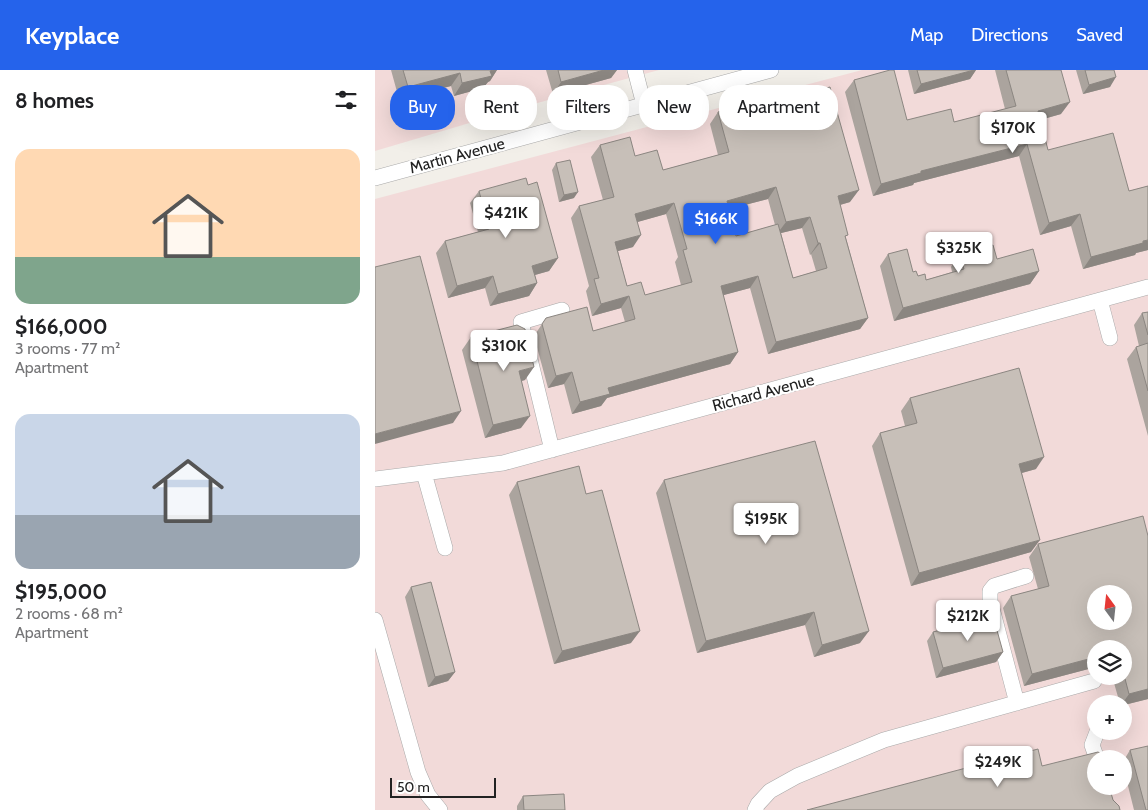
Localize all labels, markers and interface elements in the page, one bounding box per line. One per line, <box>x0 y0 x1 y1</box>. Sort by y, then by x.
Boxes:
text: Keyplace <box>25 21 119 50</box>
text: Map <box>910 24 943 46</box>
text: Directions <box>971 24 1048 46</box>
text: Saved <box>1076 24 1123 46</box>
chip: Buy <box>390 85 455 130</box>
chip: Rent <box>465 85 537 130</box>
chip: Filters <box>547 85 629 130</box>
chip: New <box>639 85 709 130</box>
chip: Apartment <box>719 85 838 130</box>
icon: filters <box>332 86 360 114</box>
text: 8 homes <box>15 88 94 113</box>
pin: $170K <box>978 112 1048 154</box>
text: $170K <box>991 118 1035 137</box>
street label: Martin Avenue <box>407 134 507 177</box>
icon: home <box>143 181 233 271</box>
pin: $421K <box>471 196 541 239</box>
pin: $166K <box>681 202 751 245</box>
text: $421K <box>484 203 528 222</box>
text: $166K <box>694 209 738 228</box>
pin: $325K <box>924 232 994 274</box>
text: $325K <box>937 238 982 257</box>
text: $166,000 <box>15 314 108 339</box>
pin: $310K <box>469 330 539 372</box>
text: $310K <box>481 336 527 355</box>
text: 3 rooms · 77 m² <box>15 339 120 358</box>
text: Apartment <box>15 358 88 377</box>
street label: Richard Avenue <box>710 370 816 415</box>
icon: home <box>143 446 233 536</box>
pin: $195K <box>731 502 801 545</box>
text: $195K <box>745 509 787 528</box>
text: $195,000 <box>15 579 107 604</box>
north arrow <box>1087 585 1133 630</box>
map controls <box>1087 585 1132 795</box>
pin: $212K <box>933 600 1003 642</box>
text: 2 rooms · 68 m² <box>15 604 123 623</box>
text: $212K <box>947 606 989 625</box>
text: Apartment <box>15 623 88 642</box>
button: layers <box>1087 640 1132 685</box>
button: + <box>1087 695 1132 740</box>
pin: $249K <box>963 746 1033 788</box>
button: − <box>1087 750 1132 795</box>
text: $249K <box>975 752 1021 771</box>
scale bar <box>390 775 496 798</box>
text: 50 m <box>397 778 430 796</box>

